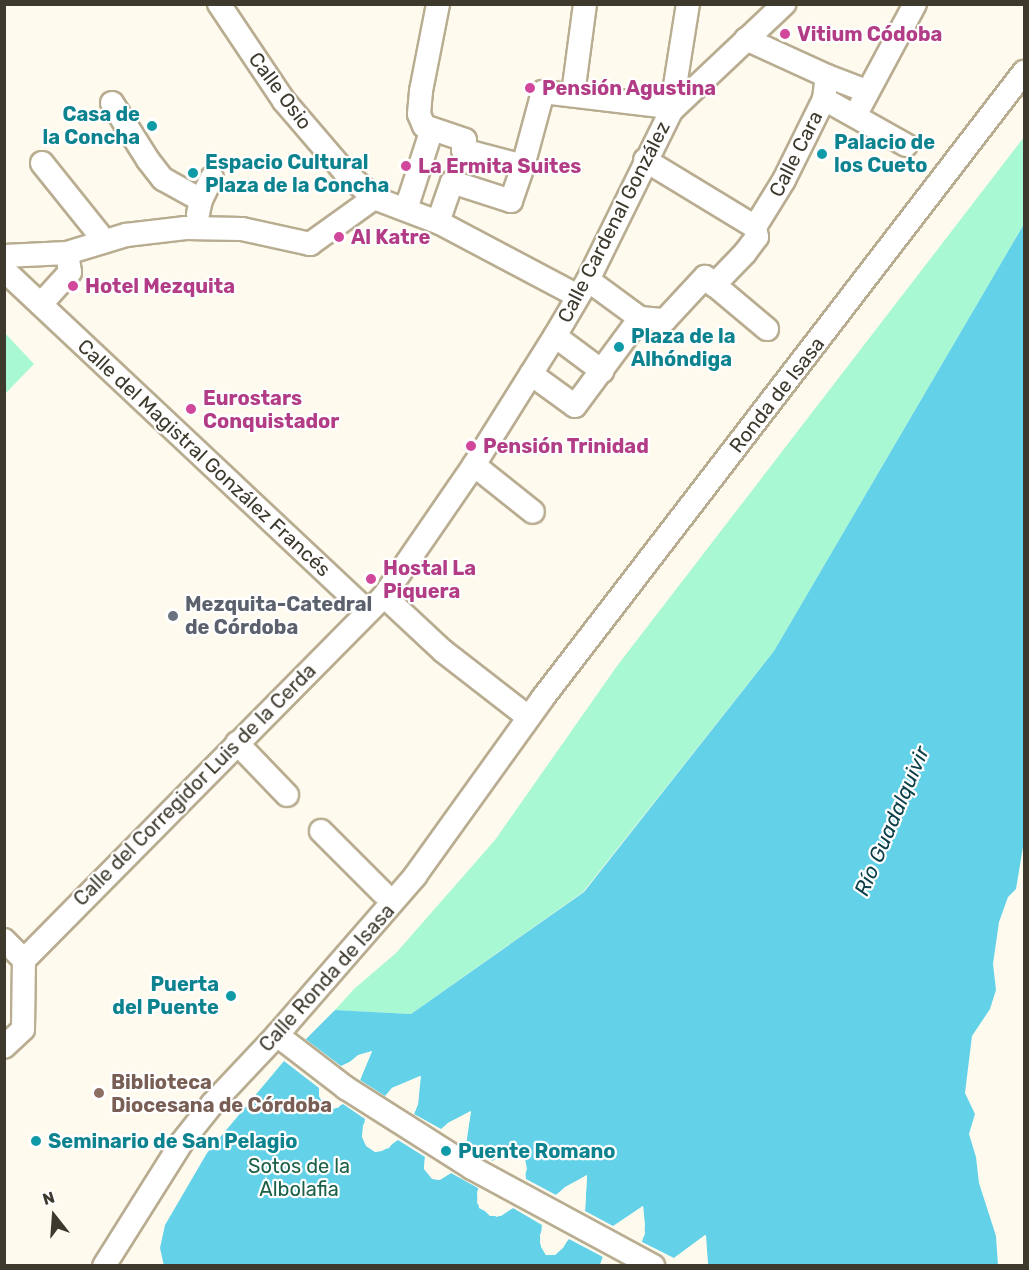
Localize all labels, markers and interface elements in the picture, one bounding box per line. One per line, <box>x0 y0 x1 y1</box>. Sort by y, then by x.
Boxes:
place label: Vitium Códoba <box>797 22 942 46</box>
marker: Vitium Códoba <box>778 27 792 41</box>
street label: Calle Osio <box>243 48 317 134</box>
place label: Pensión Agustina <box>542 76 717 100</box>
marker: Pensión Agustina <box>523 81 537 95</box>
place label: Casa de la Concha <box>43 102 140 149</box>
street label: Calle Cara <box>764 107 828 201</box>
street label: Calle Cardenal González <box>553 117 675 327</box>
marker: Casa de la Concha <box>145 119 159 133</box>
place label: Palacio de los Cueto <box>834 130 935 177</box>
marker: Palacio de los Cueto <box>815 147 829 161</box>
place label: Espacio Cultural Plaza de la Concha <box>205 150 389 197</box>
place label: La Ermita Suites <box>418 154 581 178</box>
marker: La Ermita Suites <box>399 159 413 173</box>
marker: Espacio Cultural Plaza de la Concha <box>186 166 200 180</box>
place label: Al Katre <box>351 225 430 249</box>
marker: Al Katre <box>332 230 346 244</box>
place label: Hotel Mezquita <box>85 274 235 298</box>
marker: Hotel Mezquita <box>66 279 80 293</box>
place label: Plaza de la Alhóndiga <box>631 324 735 371</box>
street label: Ronda de Isasa <box>724 332 830 458</box>
street label: Calle del Magistral González Francés <box>73 334 335 582</box>
marker: Plaza de la Alhóndiga <box>612 340 626 354</box>
place label: Eurostars Conquistador <box>203 386 339 433</box>
marker: Eurostars Conquistador <box>184 402 198 416</box>
place label: Pensión Trinidad <box>483 434 649 458</box>
marker: Pensión Trinidad <box>464 439 478 453</box>
place label: Hostal La Piquera <box>383 556 476 603</box>
marker: Hostal La Piquera <box>364 572 378 586</box>
place label: Mezquita-Catedral de Córdoba <box>185 592 372 639</box>
marker: Mezquita-Catedral de Córdoba <box>166 609 180 623</box>
street label: Calle del Corregidor Luis de la Cerda <box>69 659 321 911</box>
water label: Río Guadalquivir <box>849 742 935 900</box>
street label: Calle Ronda de Isasa <box>254 899 400 1057</box>
place label: Puerta del Puente <box>112 972 219 1019</box>
marker: Puerta del Puente <box>224 989 238 1003</box>
place label: Biblioteca Diocesana de Córdoba <box>111 1070 332 1117</box>
marker: Biblioteca Diocesana de Córdoba <box>92 1086 106 1100</box>
place label: Seminario de San Pelagio <box>48 1129 297 1153</box>
marker: Seminario de San Pelagio <box>29 1134 43 1148</box>
place label: Puente Romano <box>458 1139 616 1163</box>
marker: Puente Romano <box>439 1144 453 1158</box>
park label: Sotos de la Albolafia <box>248 1155 350 1202</box>
north arrow <box>24 1186 84 1246</box>
text: N <box>40 1188 57 1209</box>

